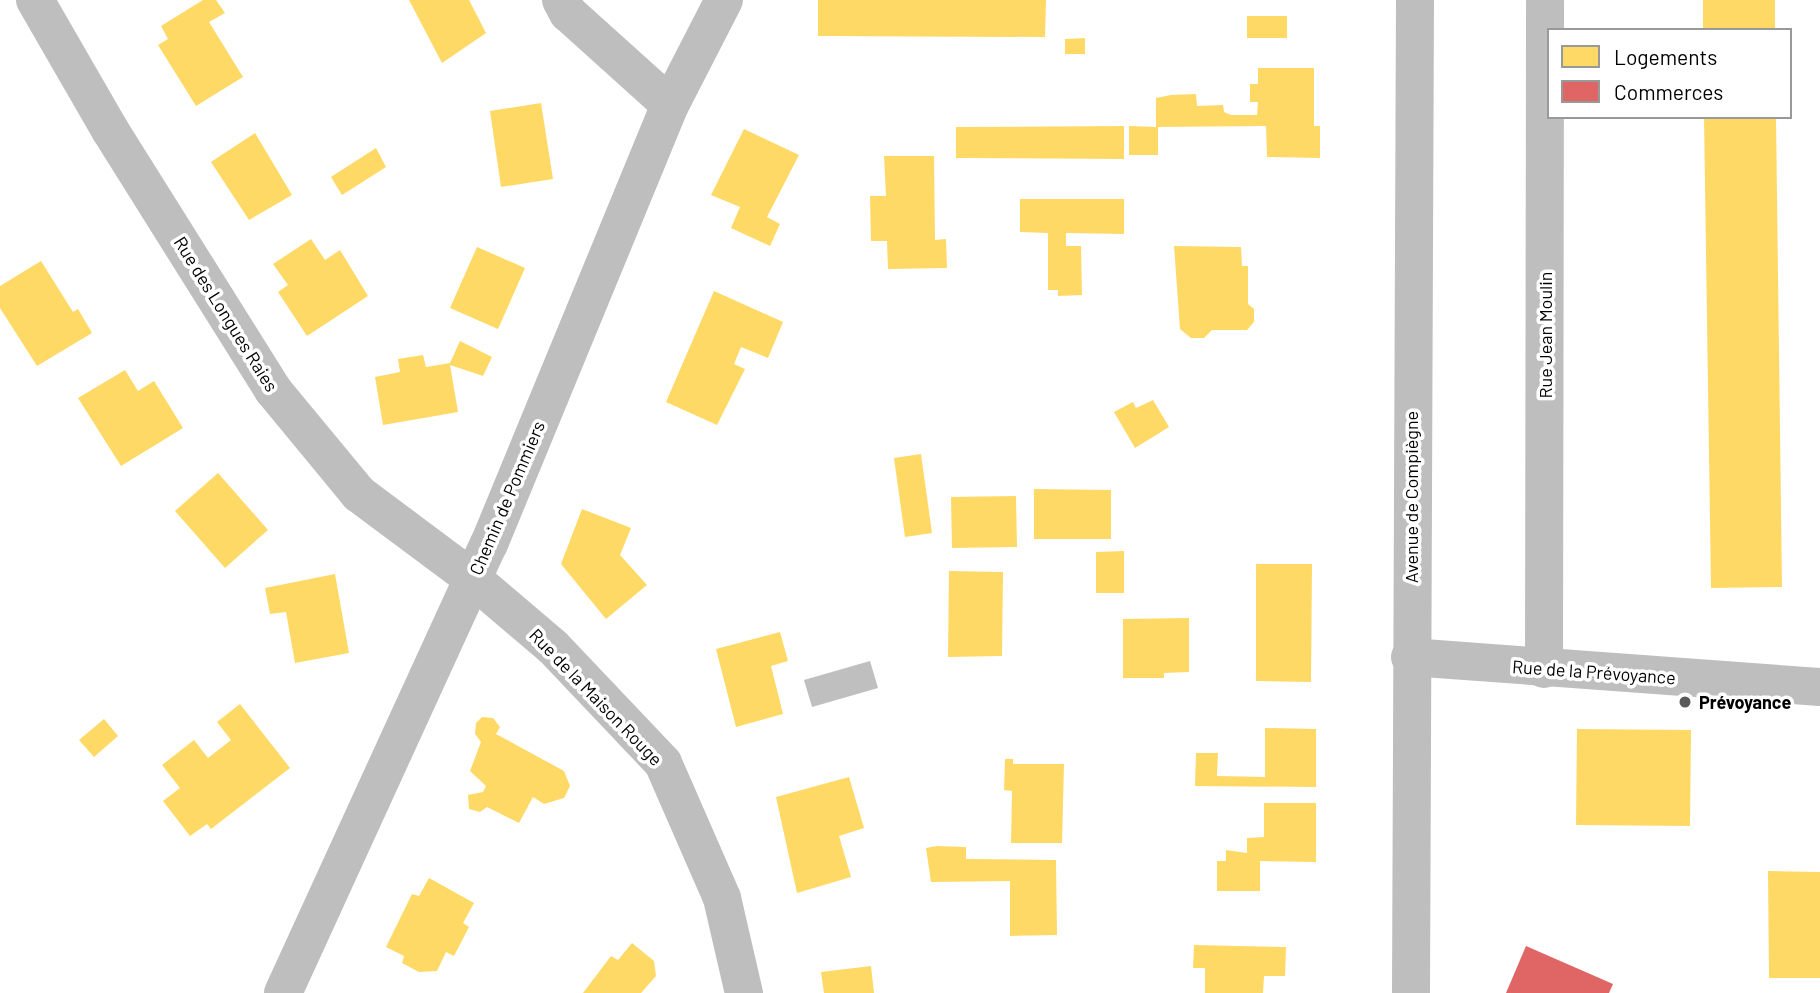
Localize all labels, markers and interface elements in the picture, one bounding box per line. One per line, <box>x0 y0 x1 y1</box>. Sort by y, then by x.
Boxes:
legend <box>1547 28 1792 119</box>
text: Logements <box>1614 44 1717 69</box>
text: Commerces <box>1614 79 1723 104</box>
street label: Rue des Longues Raies <box>169 232 283 396</box>
street label: Rue Jean Moulin <box>1534 271 1556 399</box>
street label: Avenue de Compiègne <box>1400 411 1422 583</box>
street label: Chemin de Pommiers <box>465 418 549 578</box>
street label: Rue de la Maison Rouge <box>525 624 667 770</box>
street label: Rue de la Prévoyance <box>1512 656 1676 688</box>
place label: Prévoyance <box>1699 691 1791 713</box>
marker: Prévoyance <box>1677 694 1693 710</box>

